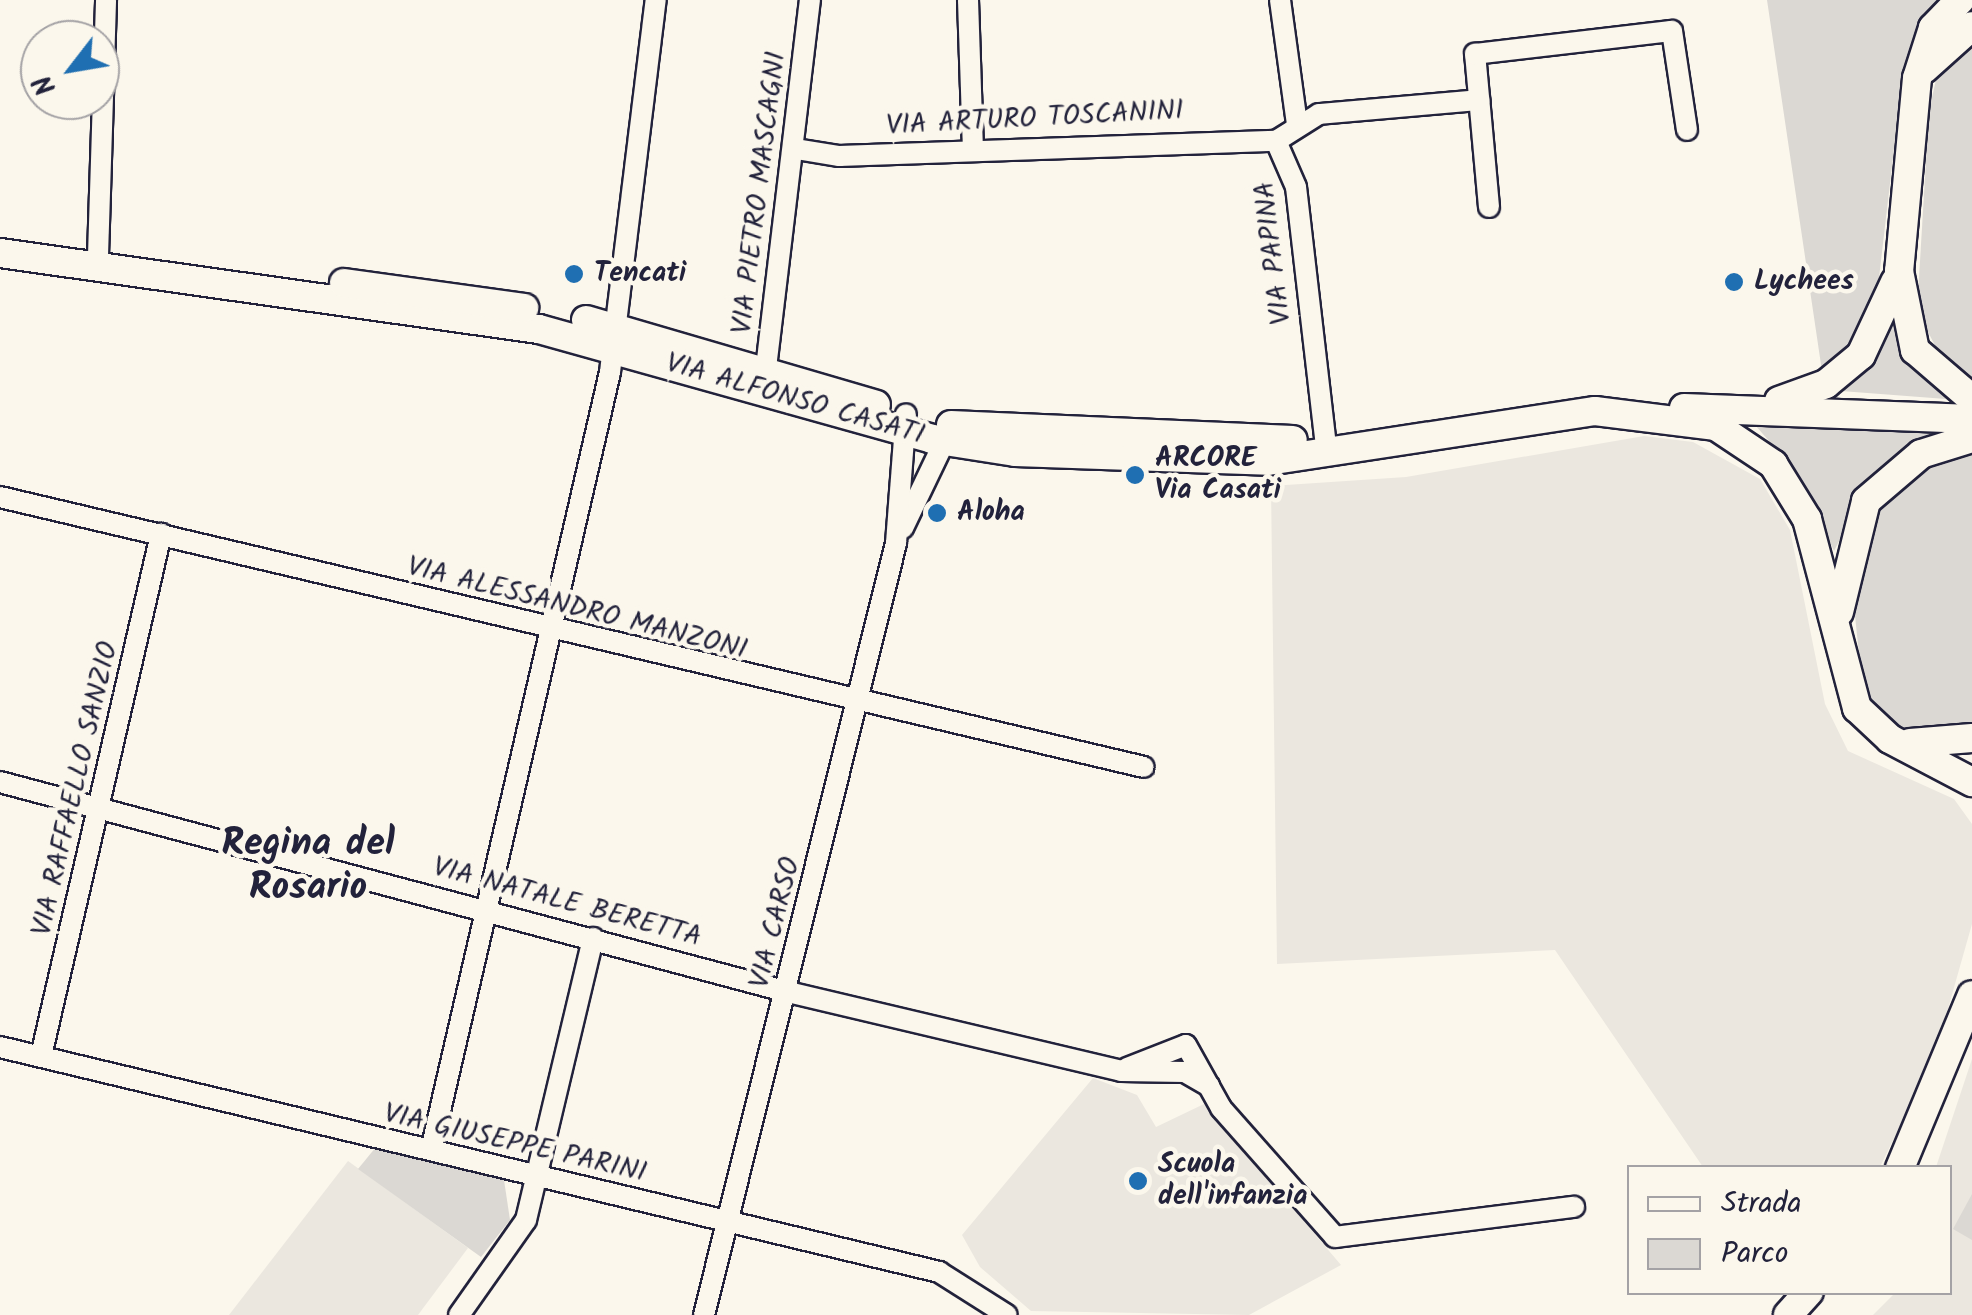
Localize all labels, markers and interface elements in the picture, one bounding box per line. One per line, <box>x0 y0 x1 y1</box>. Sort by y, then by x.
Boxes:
north arrow <box>20 20 120 120</box>
street label: VIA PIETRO MASCAGNI <box>726 50 794 336</box>
text: N <box>22 66 69 104</box>
street label: VIA ARTURO TOSCANINI <box>885 94 1185 144</box>
street label: VIA PAPINA <box>1249 180 1299 326</box>
place label: Tencati <box>594 257 686 291</box>
marker: Tencati <box>563 263 585 285</box>
place label: Lychees <box>1754 265 1854 299</box>
marker: Lychees <box>1723 271 1745 293</box>
street label: VIA ALFONSO CASATI <box>662 347 928 453</box>
place label: ARCORE Via Casati <box>1155 442 1281 508</box>
marker: ARCORE Via Casati <box>1124 464 1146 486</box>
place label: Aloha <box>957 496 1025 530</box>
marker: Aloha <box>926 502 948 524</box>
street label: VIA ALESSANDRO MANZONI <box>403 550 751 668</box>
street label: VIA RAFFAELLO SANZIO <box>26 639 126 939</box>
district label: Regina del Rosario <box>221 822 395 912</box>
street label: VIA NATALE BERETTA <box>429 851 705 955</box>
street label: VIA CARSO <box>743 854 809 992</box>
street label: VIA GIUSEPPE PARINI <box>380 1097 650 1191</box>
place label: Scuola dell'infanzia <box>1158 1148 1308 1214</box>
legend <box>1627 1165 1952 1295</box>
marker: Scuola dell'infanzia <box>1127 1170 1149 1192</box>
text: Strada <box>1721 1180 1802 1228</box>
text: Parco <box>1721 1230 1788 1278</box>

